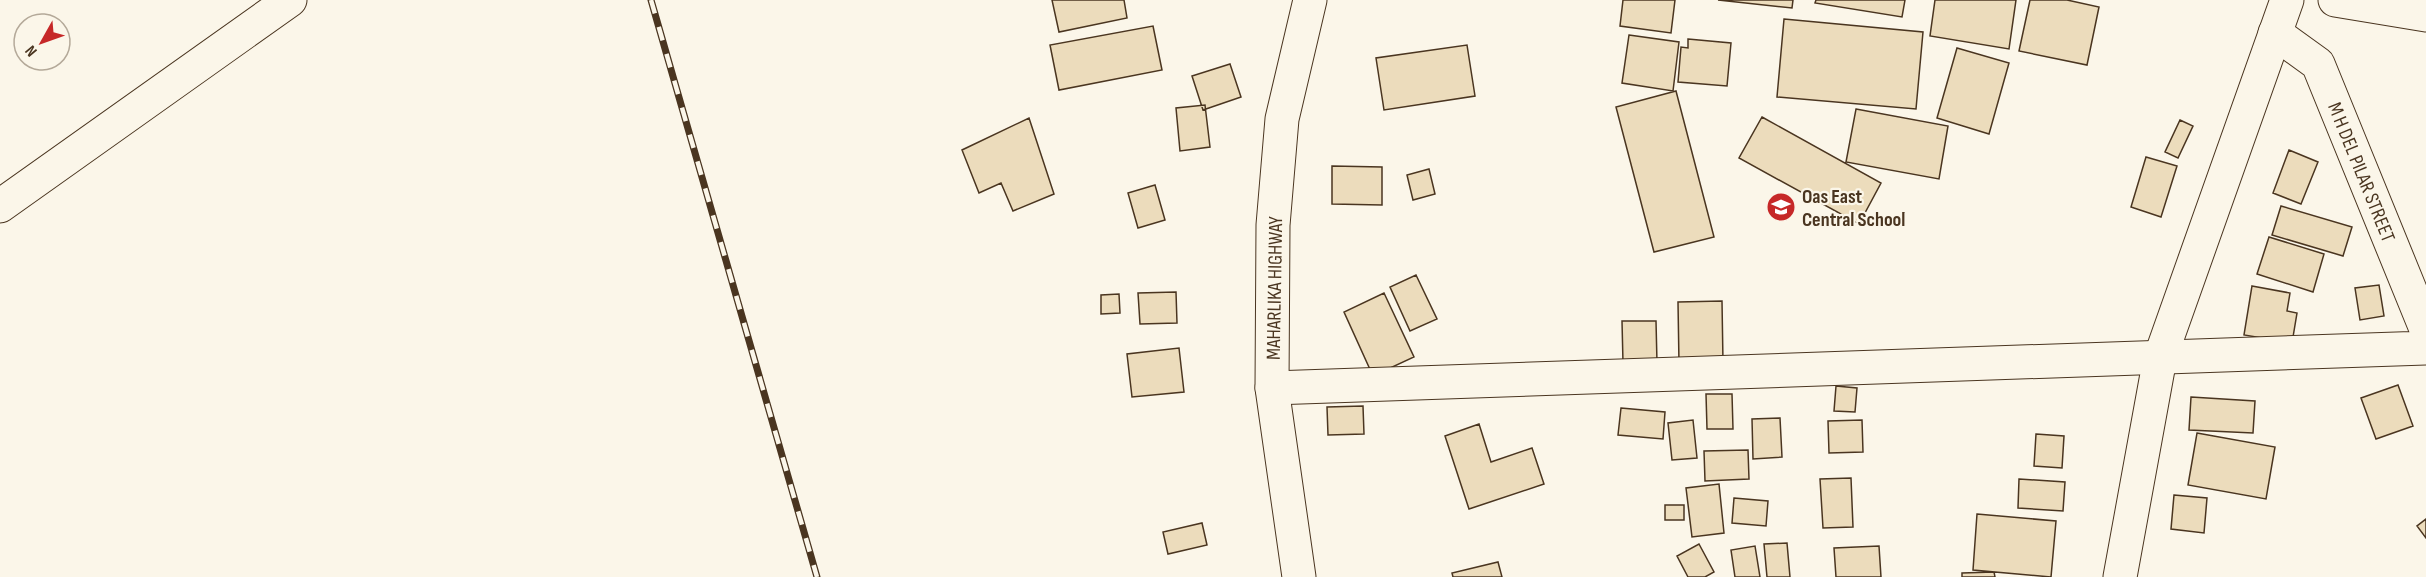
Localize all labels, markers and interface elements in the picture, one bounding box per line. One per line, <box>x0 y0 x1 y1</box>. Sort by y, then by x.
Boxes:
north arrow <box>12 12 72 72</box>
text: N <box>22 41 42 60</box>
street label: M H DEL PILAR STREET <box>2322 99 2400 246</box>
place label: Oas East Central School <box>1802 185 1905 232</box>
school or university icon: Oas East Central School <box>1765 191 1797 223</box>
street label: MAHARLIKA HIGHWAY <box>1262 215 1288 360</box>

